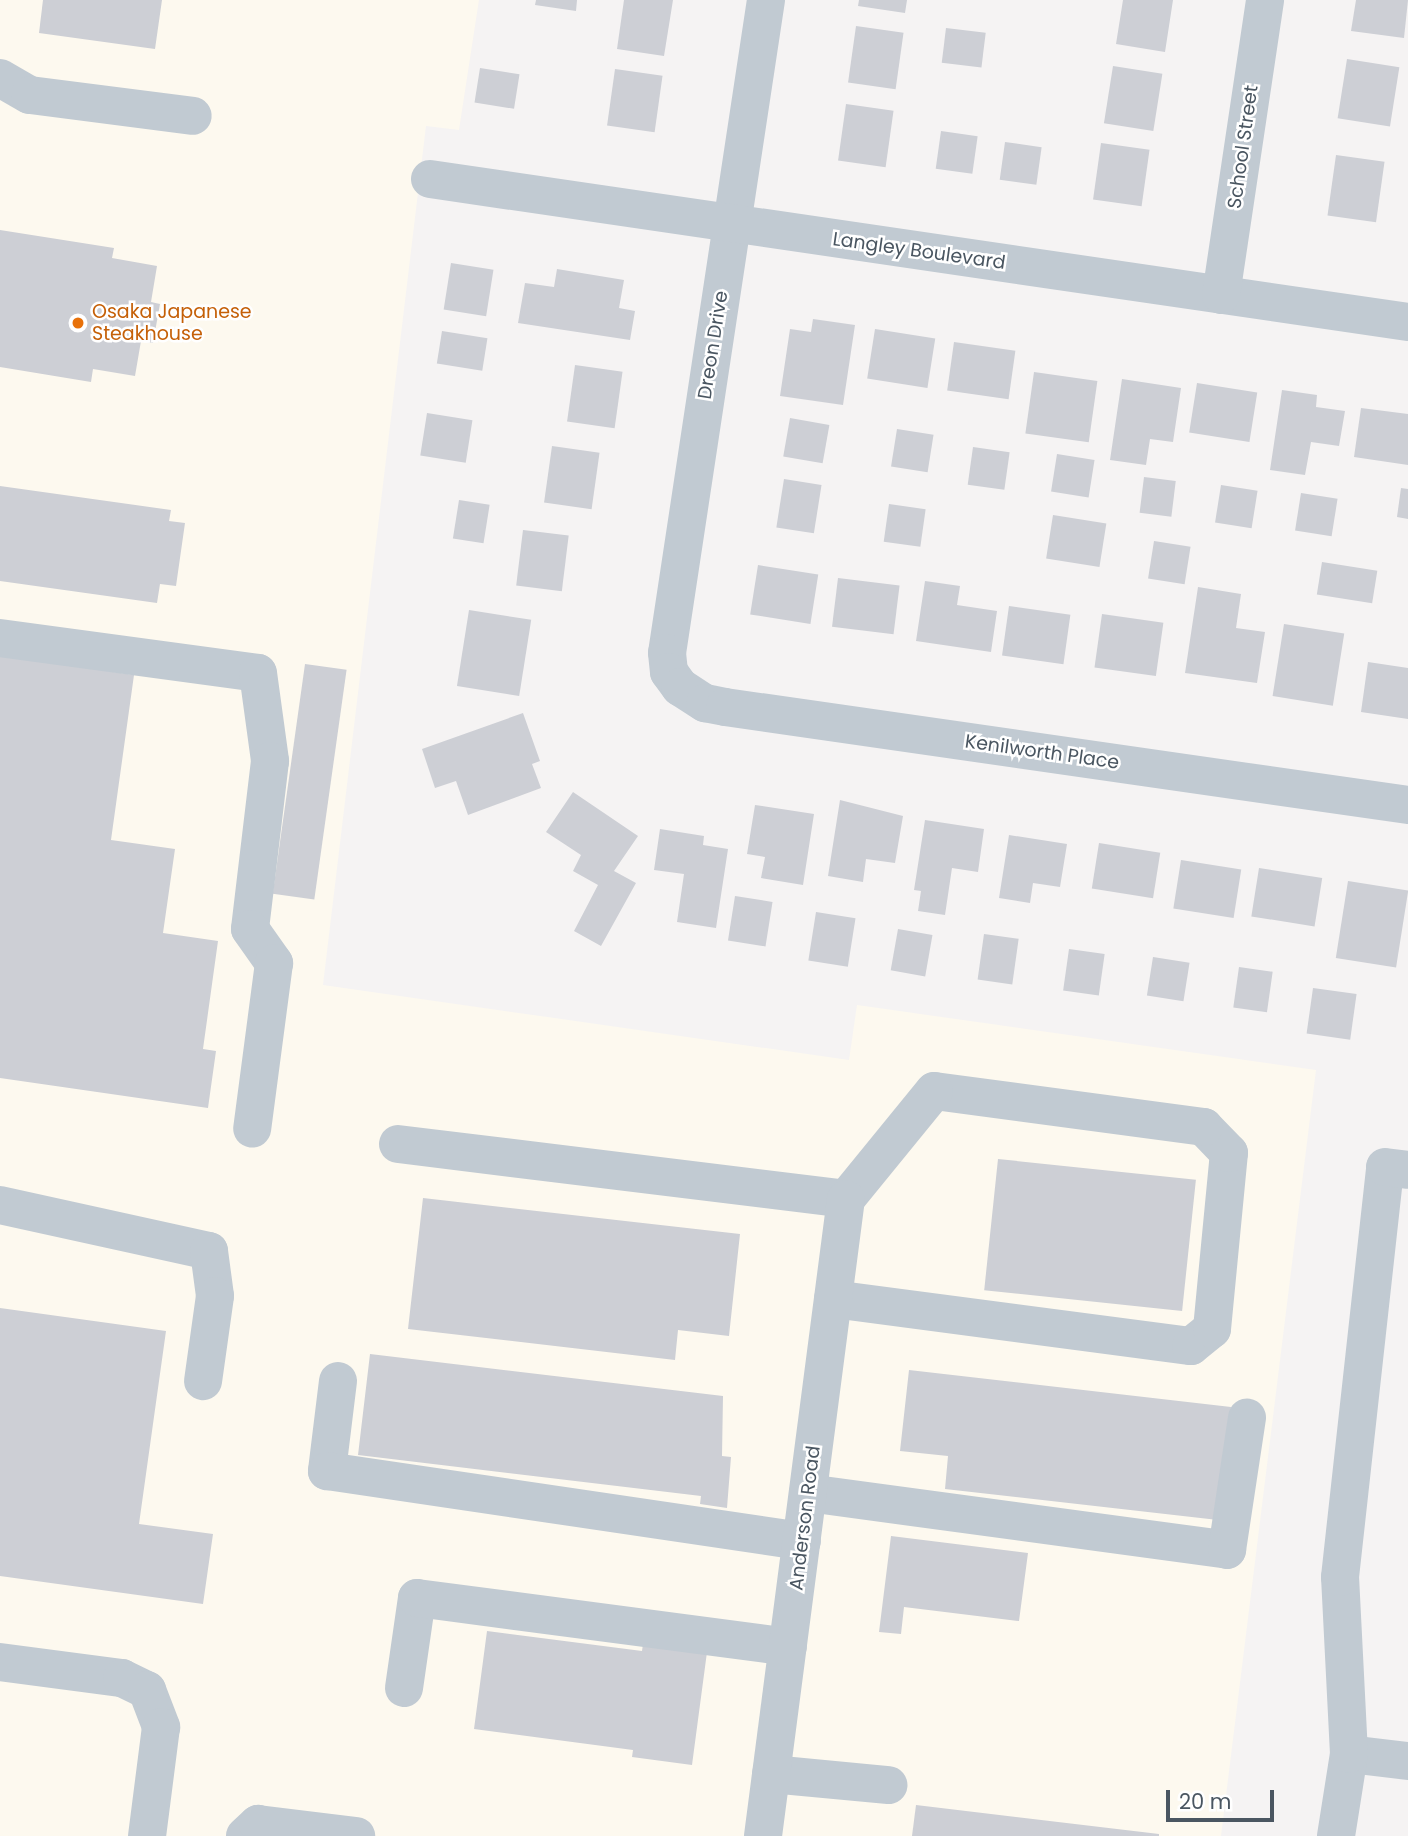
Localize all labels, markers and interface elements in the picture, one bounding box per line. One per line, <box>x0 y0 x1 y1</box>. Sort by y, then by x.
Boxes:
street label: School Street <box>1223 84 1263 210</box>
street label: Langley Boulevard <box>831 228 1007 274</box>
street label: Dreon Drive <box>693 289 733 401</box>
place label: Osaka Japanese Steakhouse <box>92 301 252 345</box>
marker: Osaka Japanese Steakhouse <box>70 315 86 331</box>
street label: Kenilworth Place <box>963 730 1121 774</box>
street label: Anderson Road <box>785 1444 825 1592</box>
scale bar <box>1170 1776 1278 1820</box>
text: 20 m <box>1179 1787 1232 1816</box>

